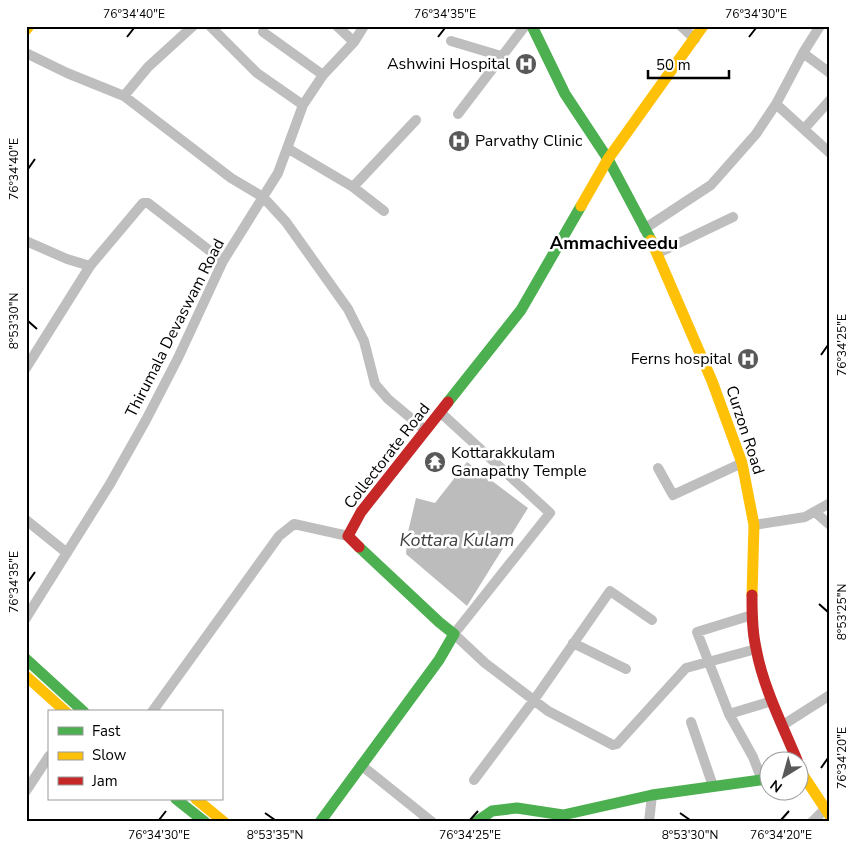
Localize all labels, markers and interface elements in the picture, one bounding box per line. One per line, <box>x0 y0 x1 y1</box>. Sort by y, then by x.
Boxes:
text: 76°34'40"E <box>103 6 165 22</box>
text: 76°34'35"E <box>414 6 476 22</box>
text: 76°34'30"E <box>725 6 787 22</box>
scale bar <box>648 48 730 80</box>
hospital icon: Ashwini Hospital <box>514 52 538 76</box>
place label: Ashwini Hospital <box>387 53 510 75</box>
text: 50 m <box>656 55 691 75</box>
hospital icon: Parvathy Clinic <box>447 129 471 153</box>
place label: Parvathy Clinic <box>475 130 583 152</box>
text: 76°34'40"E <box>6 138 22 200</box>
district label: Ammachiveedu <box>550 231 678 255</box>
street label: Thirumala Devaswam Road <box>120 235 230 421</box>
text: 8°53'30"N <box>6 293 22 349</box>
text: 76°34'25"E <box>834 314 850 376</box>
hospital icon: Ferns hospital <box>736 347 760 371</box>
place label: Ferns hospital <box>631 348 732 370</box>
street label: Curzon Road <box>720 383 770 477</box>
street label: Collectorate Road <box>339 399 435 513</box>
place label: Kottarakkulam Ganapathy Temple <box>451 442 587 482</box>
temple icon: Kottarakkulam Ganapathy Temple <box>423 450 447 474</box>
water label: Kottara Kulam <box>400 528 514 552</box>
text: 76°34'35"E <box>6 551 22 613</box>
text: 8°53'25"N <box>834 584 850 640</box>
legend <box>48 710 222 800</box>
text: Fast <box>92 721 121 741</box>
text: 76°34'20"E <box>834 727 850 789</box>
text: Slow <box>92 745 127 765</box>
north arrow <box>758 750 808 800</box>
text: Jam <box>91 771 118 791</box>
text: N <box>767 775 786 797</box>
text: 76°34'30"E <box>128 827 190 843</box>
text: 8°53'35"N <box>247 827 303 843</box>
text: 76°34'25"E <box>439 827 501 843</box>
text: 8°53'30"N <box>662 827 718 843</box>
text: 76°34'20"E <box>750 827 812 843</box>

